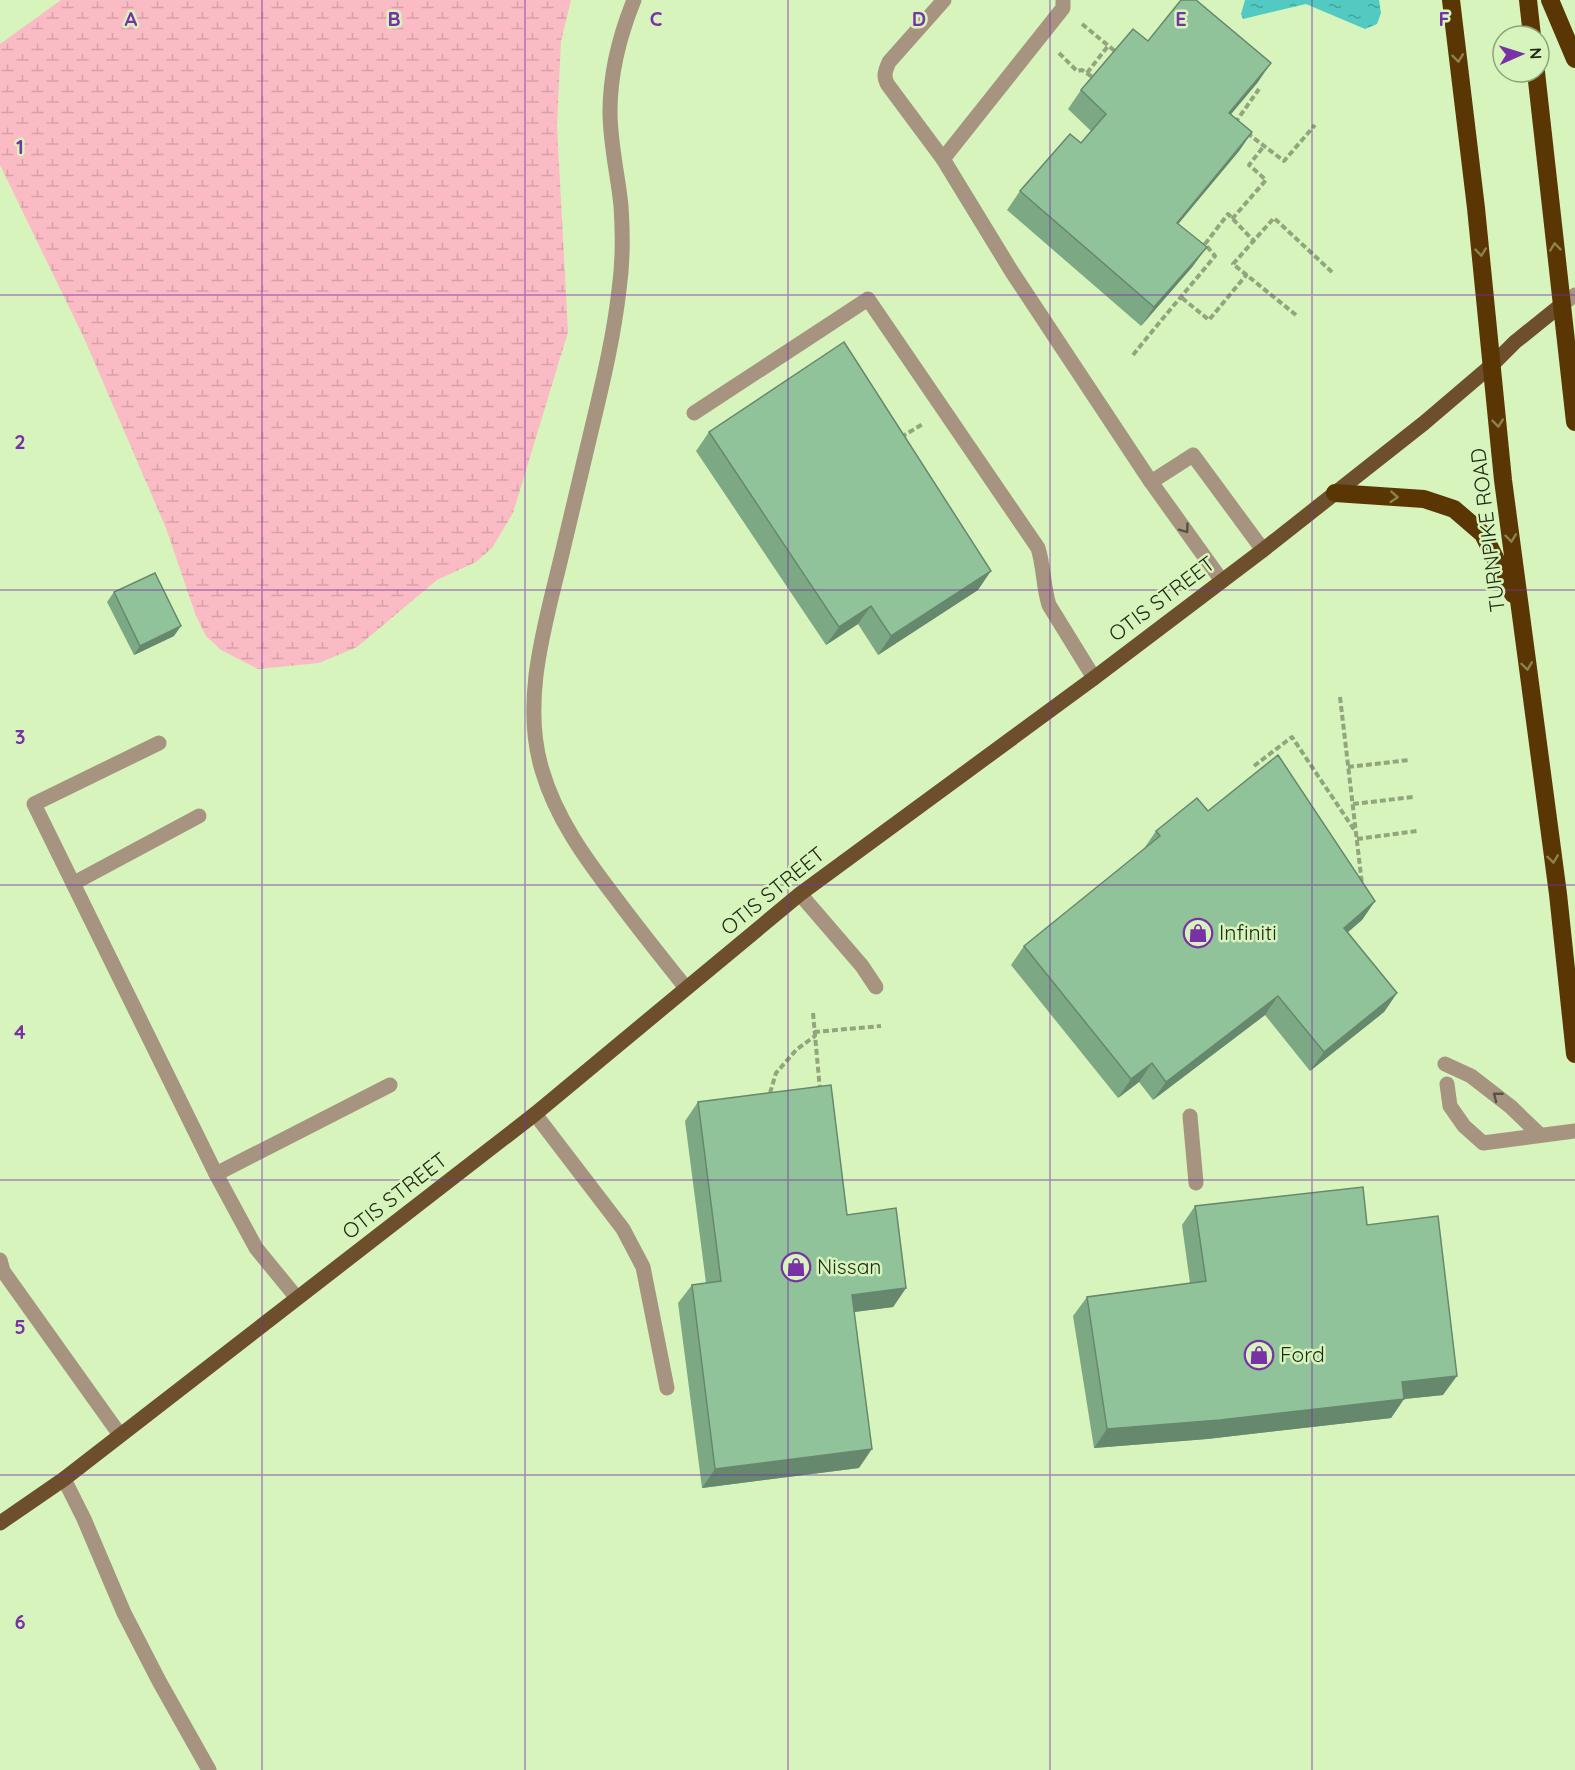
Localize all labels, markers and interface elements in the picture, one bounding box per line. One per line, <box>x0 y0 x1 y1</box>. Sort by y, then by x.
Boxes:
text: A <box>125 6 138 31</box>
text: B <box>387 6 401 31</box>
text: C <box>650 6 663 31</box>
text: D <box>912 6 926 31</box>
text: E <box>1175 6 1187 31</box>
text: F <box>1438 6 1450 31</box>
north arrow <box>1491 24 1551 84</box>
text: N <box>1526 47 1546 60</box>
one-way arrow <box>1452 54 1464 63</box>
text: 1 <box>16 134 24 159</box>
one-way arrow <box>1549 242 1562 251</box>
one-way arrow <box>1474 247 1487 256</box>
one-way arrow <box>1491 418 1504 427</box>
text: 2 <box>14 429 26 454</box>
street label: TURNPIKE ROAD <box>1464 447 1510 614</box>
one-way arrow <box>1389 490 1398 503</box>
one-way arrow <box>1178 523 1189 534</box>
one-way arrow <box>1504 534 1516 543</box>
street label: OTIS STREET <box>1103 550 1220 647</box>
one-way arrow <box>1520 661 1533 670</box>
text: 3 <box>15 724 25 749</box>
street label: OTIS STREET <box>715 840 830 940</box>
one-way arrow <box>1546 855 1559 864</box>
shop icon: Infiniti <box>1182 917 1214 949</box>
place label: Infiniti <box>1219 919 1277 945</box>
text: 4 <box>14 1019 26 1044</box>
one-way arrow <box>1493 1092 1504 1103</box>
street label: OTIS STREET <box>337 1146 452 1244</box>
shop icon: Nissan <box>780 1251 812 1283</box>
place label: Nissan <box>817 1253 882 1279</box>
text: 5 <box>14 1314 26 1339</box>
shop icon: Ford <box>1243 1339 1275 1371</box>
place label: Ford <box>1280 1341 1325 1367</box>
text: 6 <box>14 1609 26 1634</box>

